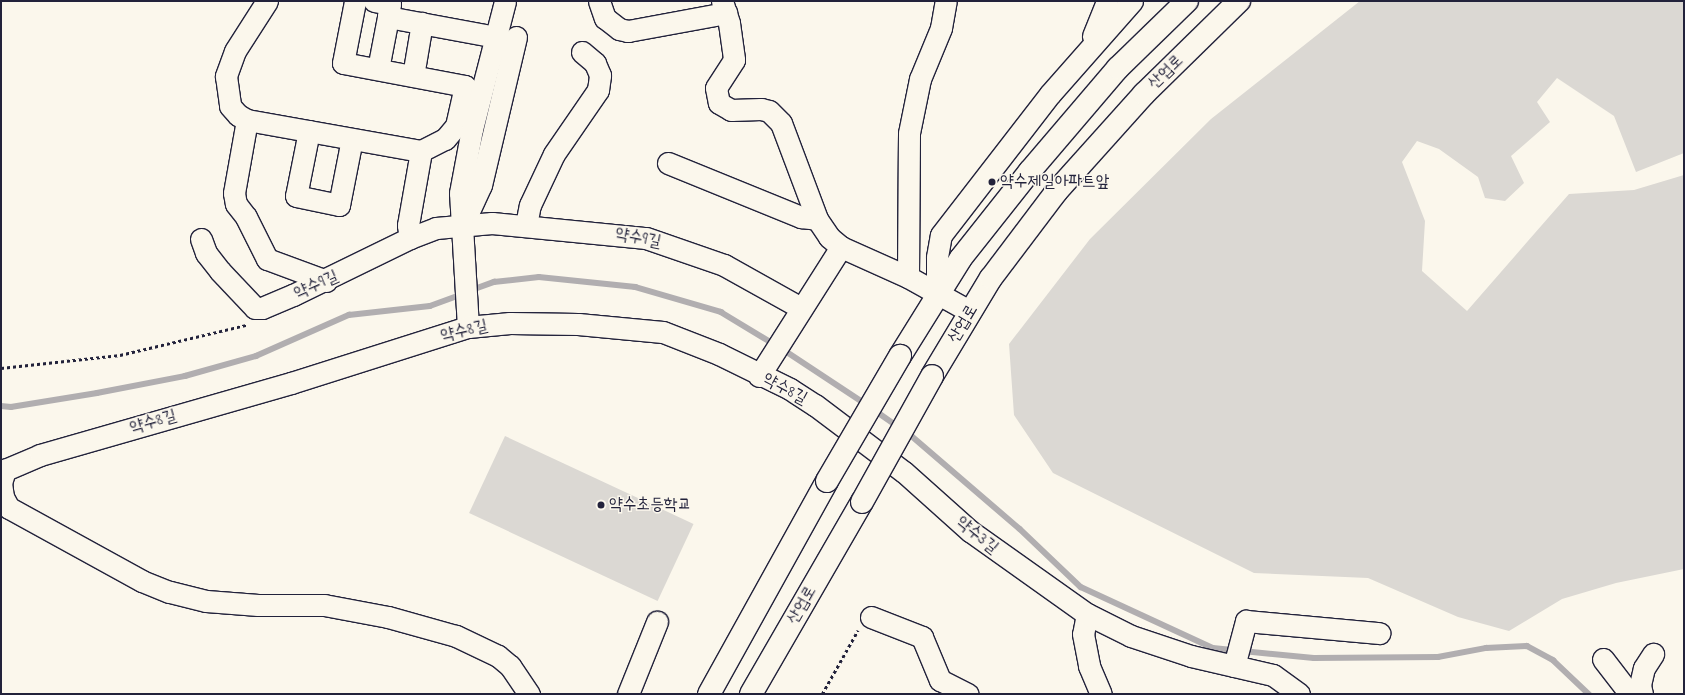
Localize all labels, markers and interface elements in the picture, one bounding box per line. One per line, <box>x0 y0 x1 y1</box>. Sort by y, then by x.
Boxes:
street label: 산업로 <box>1144 50 1188 94</box>
place label: 약수제일아파트앞 <box>1000 172 1109 192</box>
marker: 약수제일아파트앞 <box>987 177 997 187</box>
street label: 약수9길 <box>613 224 663 252</box>
street label: 약수9길 <box>291 266 341 304</box>
street label: 산업로 <box>944 301 982 347</box>
street label: 약수8길 <box>439 316 489 346</box>
street label: 약수8길 <box>759 369 811 409</box>
street label: 약수8길 <box>127 406 179 438</box>
place label: 약수초등학교 <box>609 495 691 515</box>
marker: 약수초등학교 <box>596 500 606 510</box>
street label: 약수3길 <box>952 512 1002 558</box>
street label: 산업로 <box>783 582 821 628</box>

